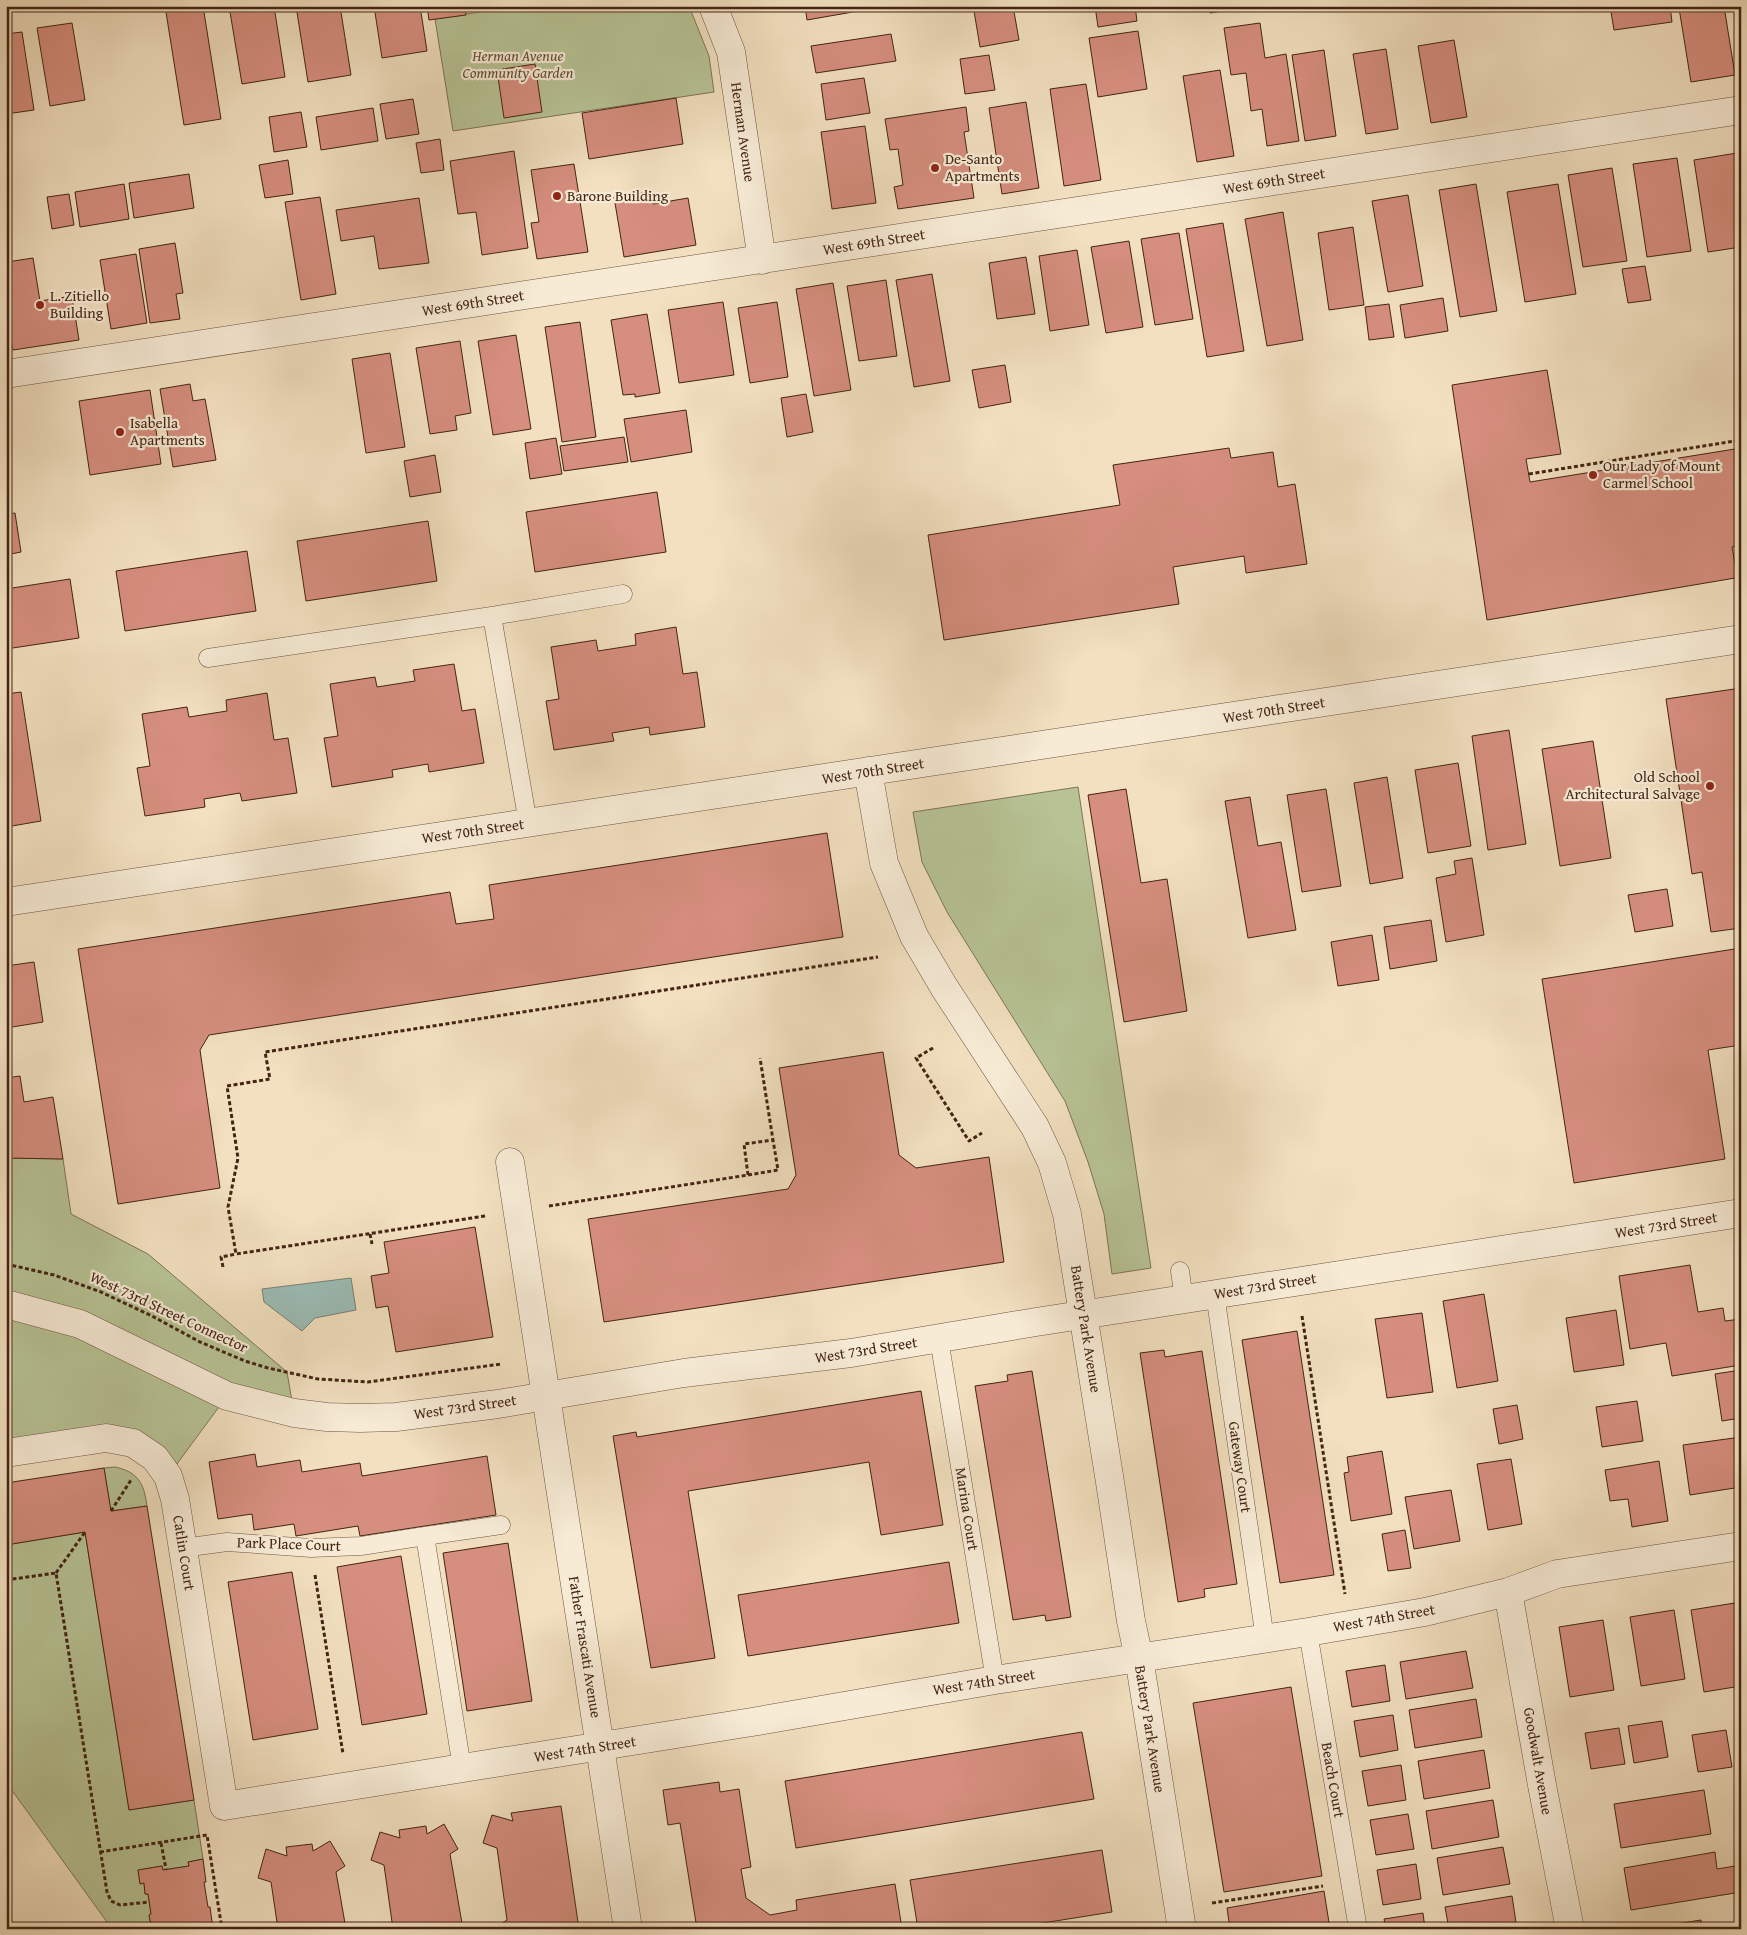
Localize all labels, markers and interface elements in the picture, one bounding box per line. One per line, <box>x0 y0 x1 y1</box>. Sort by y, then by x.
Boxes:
park label: Herman Avenue Community Garden <box>463 45 574 83</box>
street label: Herman Avenue <box>726 81 761 183</box>
place label: De-Santo Apartments <box>945 148 1020 186</box>
marker: De-Santo Apartments <box>929 162 941 174</box>
street label: West 69th Street <box>1221 162 1327 199</box>
place label: Barone Building <box>567 185 669 206</box>
marker: Barone Building <box>551 190 563 202</box>
street label: West 69th Street <box>821 223 927 260</box>
street label: West 69th Street <box>420 284 526 321</box>
place label: L. Zitiello Building <box>50 285 109 323</box>
marker: L. Zitiello Building <box>34 299 46 311</box>
place label: Isabella Apartments <box>130 412 205 450</box>
marker: Isabella Apartments <box>114 426 126 438</box>
place label: Our Lady of Mount Carmel School <box>1603 455 1721 493</box>
marker: Our Lady of Mount Carmel School <box>1587 469 1599 481</box>
street label: West 70th Street <box>1221 691 1327 728</box>
street label: West 70th Street <box>820 752 926 789</box>
place label: Old School Architectural Salvage <box>1565 766 1700 804</box>
marker: Old School Architectural Salvage <box>1704 780 1716 792</box>
street label: West 70th Street <box>420 813 526 848</box>
street label: West 73rd Street <box>1613 1206 1719 1243</box>
street label: Battery Park Avenue <box>1066 1264 1107 1394</box>
street label: West 73rd Street Connector <box>87 1266 252 1357</box>
street label: West 73rd Street <box>1212 1267 1318 1304</box>
street label: West 73rd Street <box>813 1331 919 1368</box>
street label: West 73rd Street <box>412 1389 518 1424</box>
street label: Gateway Court <box>1224 1420 1257 1515</box>
street label: Marina Court <box>951 1466 985 1553</box>
street label: Catlin Court <box>168 1514 201 1593</box>
street label: Park Place Court <box>237 1531 342 1556</box>
street label: Father Frascati Avenue <box>564 1575 607 1719</box>
street label: West 74th Street <box>1331 1598 1437 1637</box>
street label: West 74th Street <box>931 1663 1037 1700</box>
street label: Battery Park Avenue <box>1130 1664 1171 1794</box>
street label: Goodwalt Avenue <box>1519 1706 1558 1816</box>
street label: West 74th Street <box>532 1730 638 1767</box>
street label: Beach Court <box>1317 1741 1351 1820</box>

